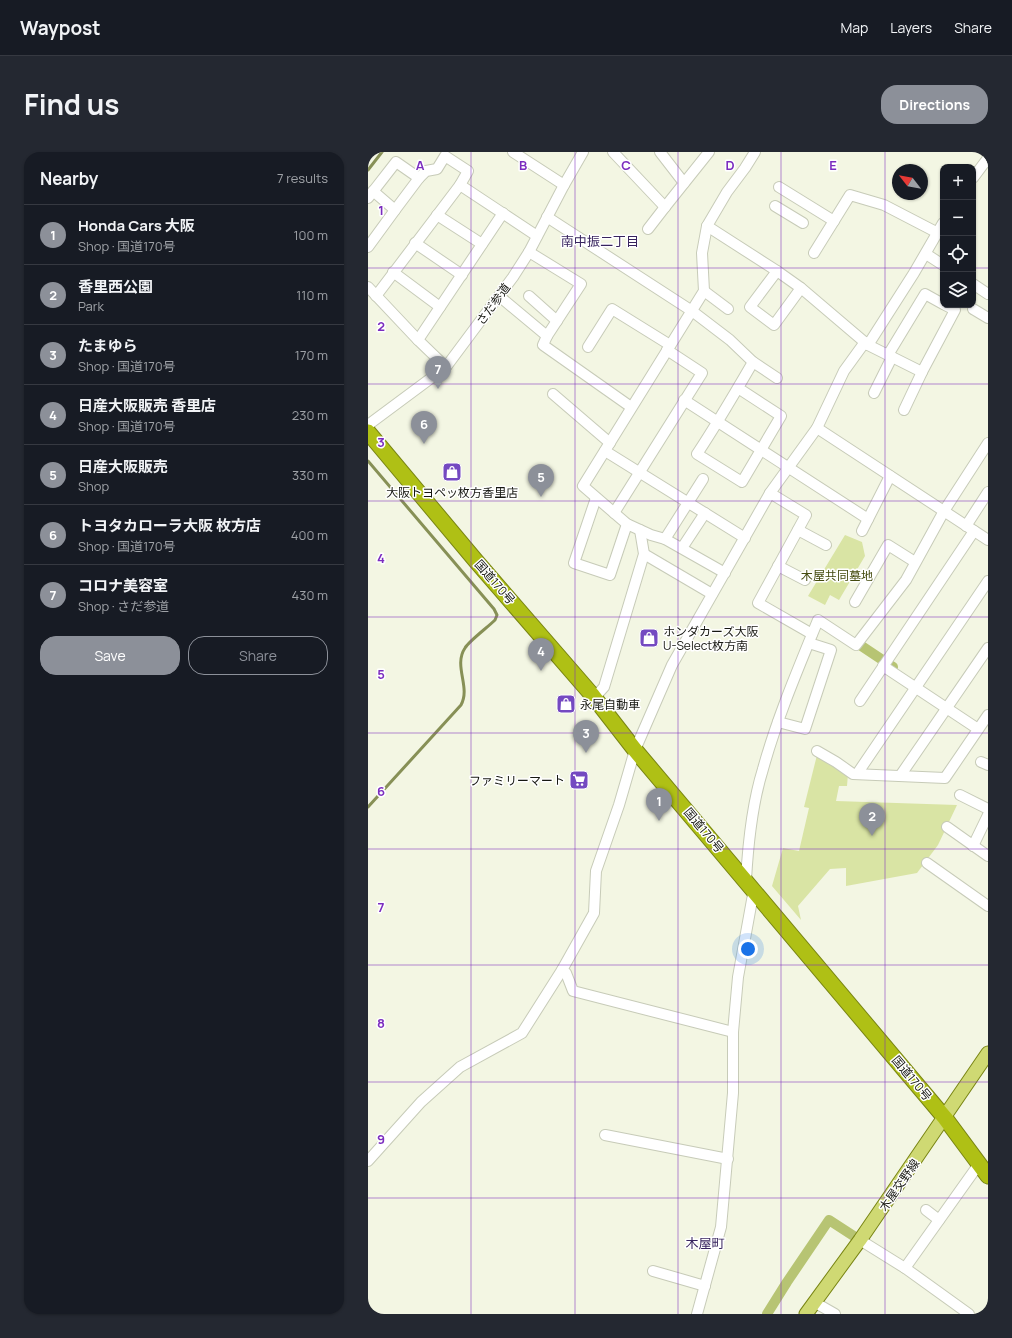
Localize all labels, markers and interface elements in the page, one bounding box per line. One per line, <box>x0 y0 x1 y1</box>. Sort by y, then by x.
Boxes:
text: Waypost <box>20 15 100 41</box>
text: Map <box>840 18 868 37</box>
text: Layers <box>890 18 932 37</box>
text: Share <box>954 18 992 37</box>
text: Find us <box>24 85 119 123</box>
button: Directions <box>881 85 988 124</box>
text: A <box>416 156 425 174</box>
text: B <box>519 156 527 174</box>
text: C <box>621 156 631 174</box>
text: D <box>725 156 735 174</box>
text: E <box>829 156 837 174</box>
north arrow <box>892 164 928 200</box>
map controls <box>940 164 976 308</box>
button: + <box>940 164 976 200</box>
text: Nearby <box>40 167 98 190</box>
text: 7 results <box>277 169 328 187</box>
button: − <box>940 200 976 236</box>
text: 1 <box>378 201 384 219</box>
text: Honda Cars 大阪 <box>78 215 195 236</box>
text: 1 <box>50 226 56 244</box>
text: 100 m <box>293 226 328 244</box>
district label: 南中振二丁目 <box>561 232 639 250</box>
button: locate <box>940 236 976 272</box>
text: Shop · 国道170号 <box>78 237 176 255</box>
button: layers <box>940 272 976 308</box>
text: 香里西公園 <box>78 276 153 297</box>
street label: さだ参道 <box>472 280 514 328</box>
text: 2 <box>49 286 57 304</box>
text: 110 m <box>296 286 328 304</box>
text: Park <box>78 297 104 315</box>
text: 2 <box>377 317 385 335</box>
text: たまゆら <box>78 335 138 356</box>
text: 3 <box>49 346 57 364</box>
text: 170 m <box>295 346 328 364</box>
pin: 7 <box>425 356 451 389</box>
text: Shop · 国道170号 <box>78 357 176 375</box>
text: 日産大阪販売 香里店 <box>78 395 216 416</box>
text: 4 <box>49 406 57 424</box>
text: 230 m <box>292 406 328 424</box>
pin: 6 <box>411 411 437 444</box>
text: Shop · 国道170号 <box>78 417 176 435</box>
text: 3 <box>377 433 385 451</box>
text: 日産大阪販売 <box>78 456 168 477</box>
shop icon: 大阪トヨペッ枚方香里店 <box>441 461 463 483</box>
pin: 5 <box>528 464 554 497</box>
text: 5 <box>49 466 57 484</box>
text: 330 m <box>292 466 328 484</box>
text: Shop <box>78 477 109 495</box>
place label: 大阪トヨペッ枚方香里店 <box>386 484 518 501</box>
text: トヨタカローラ大阪 枚方店 <box>78 515 261 536</box>
text: 6 <box>49 526 57 544</box>
text: 400 m <box>291 526 328 544</box>
text: Shop · 国道170号 <box>78 537 176 555</box>
text: 4 <box>377 549 385 567</box>
street label: 国道170号 <box>471 556 519 608</box>
park label: 木屋共同墓地 <box>801 567 873 584</box>
text: コロナ美容室 <box>78 575 168 596</box>
text: 7 <box>50 586 56 604</box>
text: 430 m <box>292 586 328 604</box>
text: Shop · さだ参道 <box>78 597 169 615</box>
place label: ホンダカーズ大阪 U-Select枚方南 <box>663 623 758 654</box>
shop icon: ホンダカーズ大阪 U-Select枚方南 <box>638 627 660 649</box>
button: Save <box>40 636 180 675</box>
button: Share <box>188 636 328 675</box>
pin: 4 <box>528 638 554 671</box>
text: 5 <box>377 665 385 683</box>
shop icon: 永尾自動車 <box>555 693 577 715</box>
place label: 永尾自動車 <box>580 696 640 713</box>
pin: 3 <box>573 720 599 753</box>
supermarket icon: ファミリーマート <box>568 769 590 791</box>
place label: ファミリーマート <box>469 772 565 789</box>
text: 6 <box>377 782 385 800</box>
pin: 1 <box>646 788 672 821</box>
pin: 2 <box>859 803 885 836</box>
street label: 国道170号 <box>680 804 728 856</box>
text: 7 <box>378 898 385 916</box>
your location <box>738 939 758 959</box>
text: 8 <box>377 1014 385 1032</box>
street label: 国道170号 <box>888 1052 936 1104</box>
text: 9 <box>377 1130 385 1148</box>
street label: 木屋交野線 <box>875 1156 923 1214</box>
district label: 木屋町 <box>685 1234 725 1252</box>

